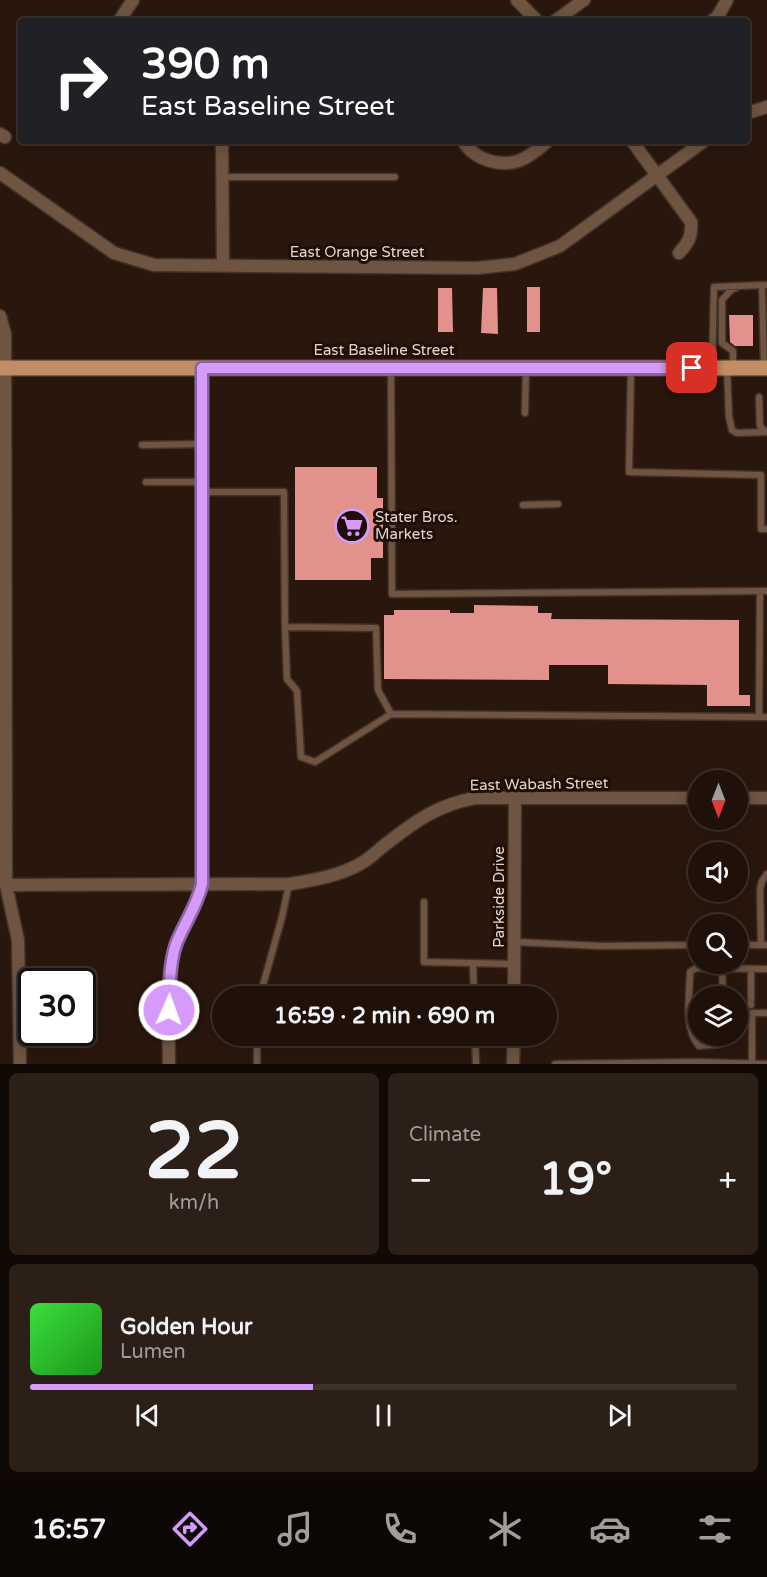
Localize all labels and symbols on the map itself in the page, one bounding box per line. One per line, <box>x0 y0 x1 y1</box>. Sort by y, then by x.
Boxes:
street label: East Orange Street <box>290 243 425 261</box>
street label: East Baseline Street <box>313 341 455 359</box>
pin <box>666 342 717 393</box>
supermarket icon: Stater Bros. Markets <box>334 508 370 544</box>
place label: Stater Bros. Markets <box>375 508 458 543</box>
north arrow <box>688 770 748 830</box>
street label: East Wabash Street <box>470 774 609 794</box>
street label: Parkside Drive <box>490 846 508 948</box>
speed limit sign: 30 <box>18 968 96 1046</box>
position arrow <box>137 978 201 1042</box>

